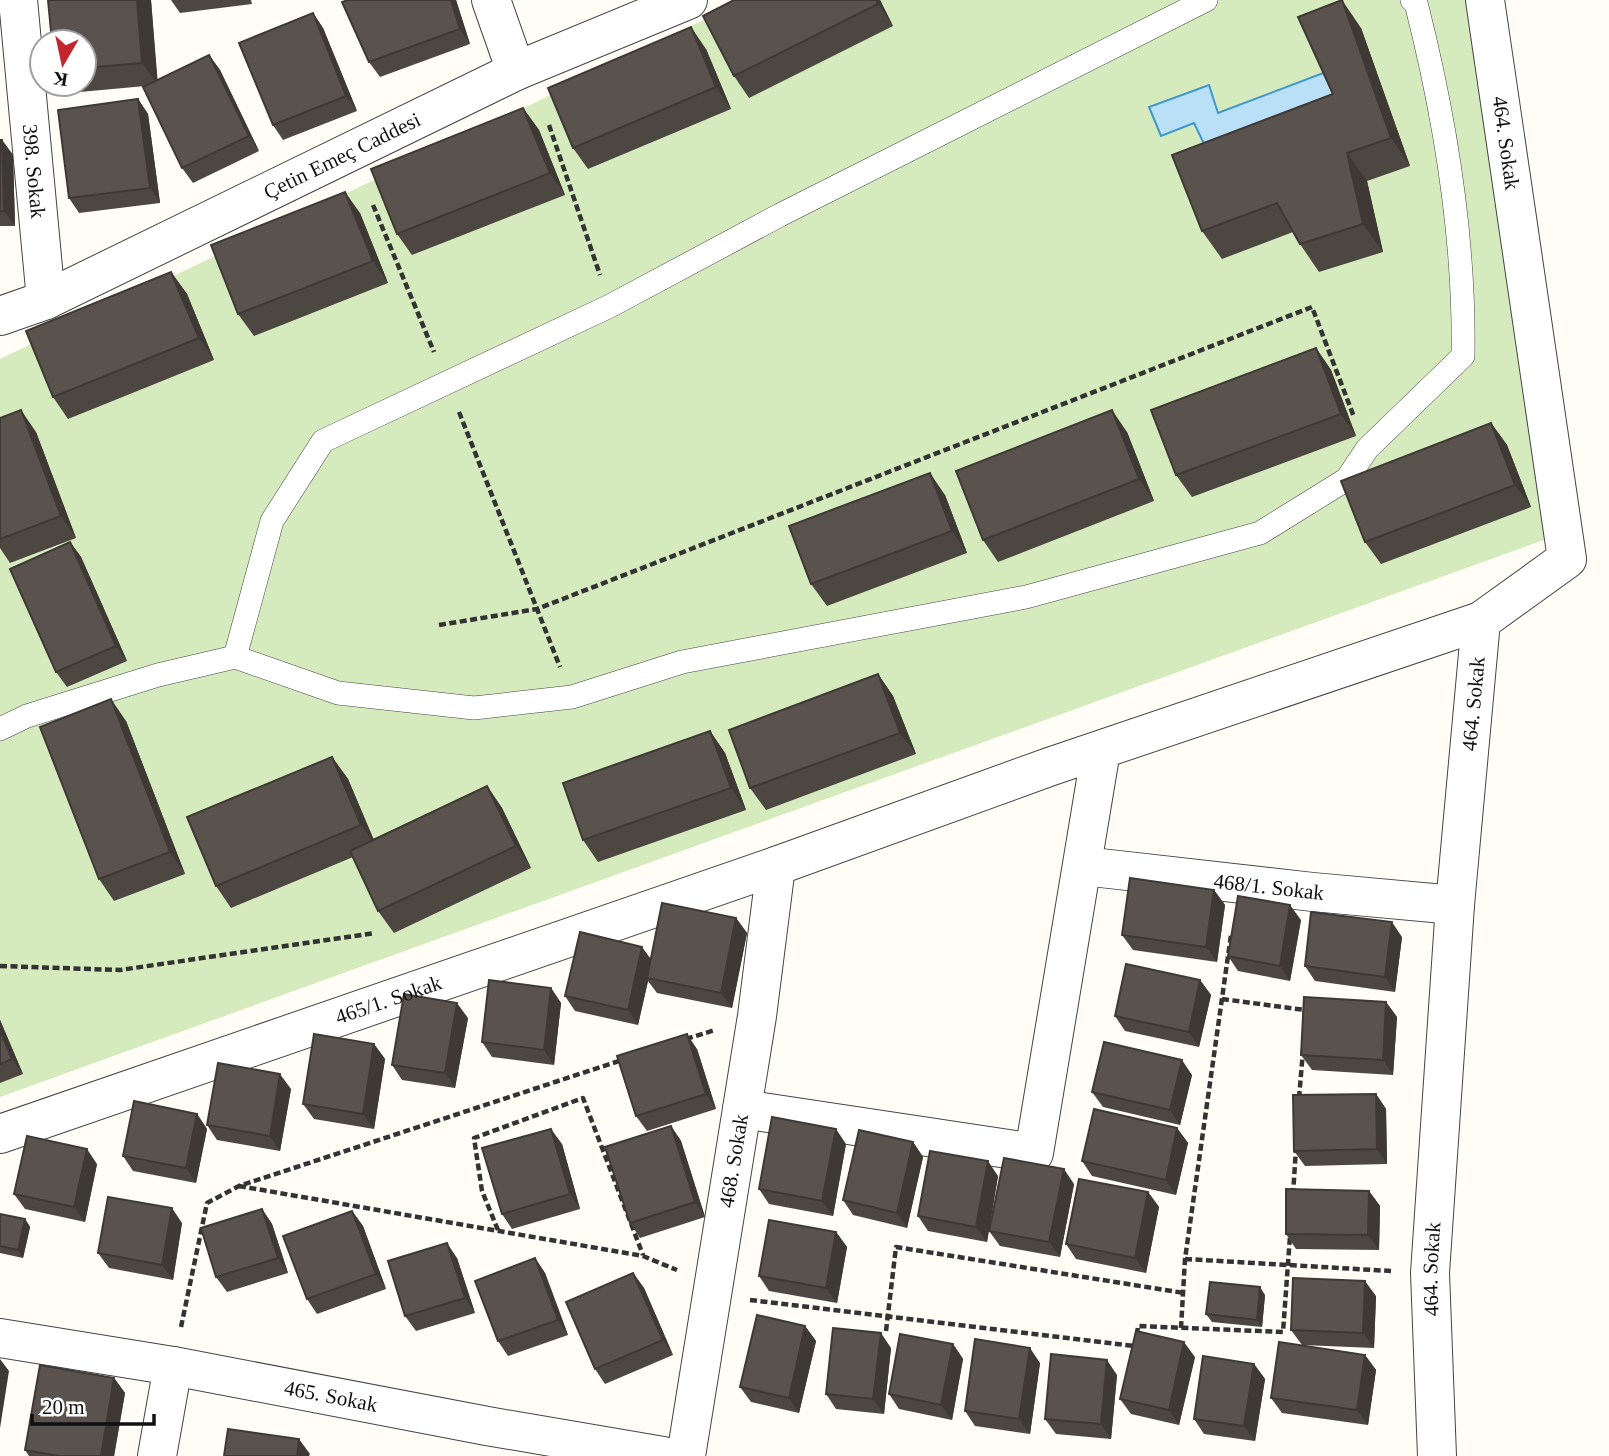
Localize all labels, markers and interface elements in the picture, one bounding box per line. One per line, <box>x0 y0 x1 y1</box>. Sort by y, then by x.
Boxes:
north arrow <box>28 28 98 98</box>
text: K <box>51 68 69 91</box>
street label: 464. Sokak <box>1488 95 1525 192</box>
street label: Çetin Emeç Caddesi <box>260 107 425 204</box>
street label: 398. Sokak <box>18 123 50 220</box>
street label: 464. Sokak <box>1457 655 1490 752</box>
street label: 468/1. Sokak <box>1212 869 1326 905</box>
street label: 465/1. Sokak <box>332 970 445 1029</box>
street label: 468. Sokak <box>714 1112 753 1209</box>
street label: 464. Sokak <box>1418 1221 1445 1317</box>
street label: 465. Sokak <box>282 1376 380 1417</box>
scale bar <box>32 1382 154 1426</box>
text: 20 m <box>42 1395 85 1419</box>

